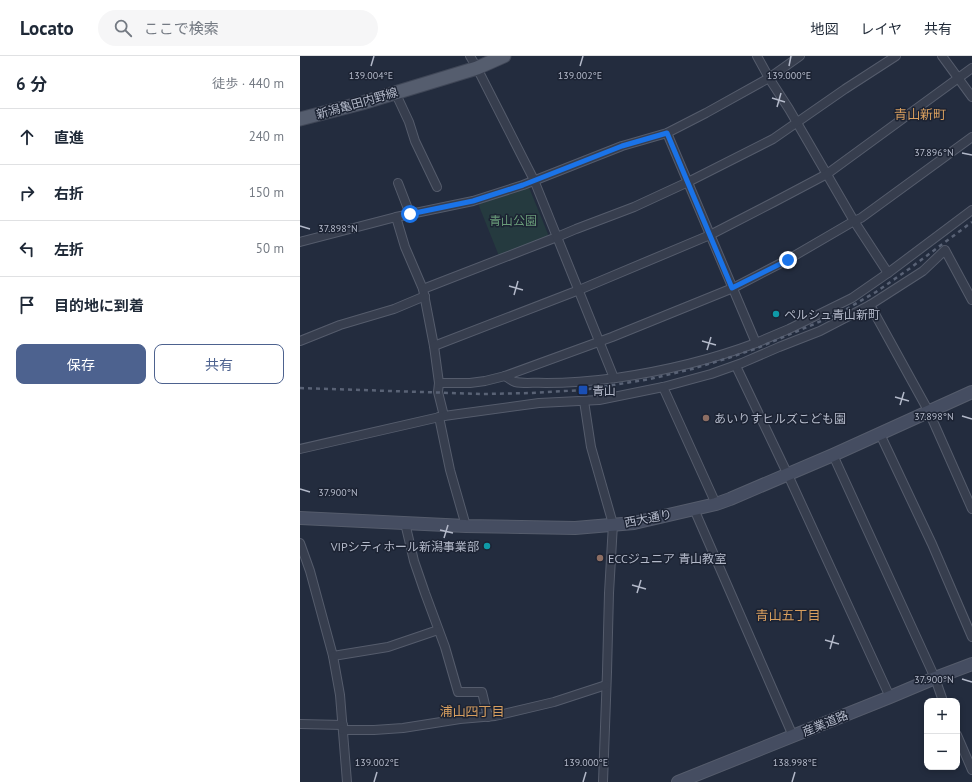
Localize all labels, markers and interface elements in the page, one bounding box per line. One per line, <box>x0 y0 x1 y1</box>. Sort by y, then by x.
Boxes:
search box <box>98 10 378 46</box>
text: Locato <box>20 16 74 40</box>
icon: search <box>112 17 134 39</box>
text: ここで検索 <box>144 19 219 38</box>
text: 地図 <box>810 20 838 38</box>
text: レイヤ <box>860 20 902 38</box>
text: 共有 <box>924 20 952 38</box>
text: 139.004°E <box>349 69 393 82</box>
text: 139.002°E <box>558 69 602 82</box>
text: 139.000°E <box>767 69 811 82</box>
text: 6 分 <box>16 73 47 95</box>
text: 徒歩 · 440 m <box>212 75 284 92</box>
street label: 新潟亀田内野線 <box>315 84 399 122</box>
district label: 青山新町 <box>894 106 946 123</box>
icon: ahead <box>16 126 38 148</box>
text: 直進 <box>54 128 84 147</box>
text: 240 m <box>249 128 284 145</box>
text: 37.896°N <box>914 146 954 159</box>
icon: right <box>16 182 38 204</box>
text: 右折 <box>54 184 84 203</box>
text: 150 m <box>249 184 284 201</box>
route start <box>401 205 419 223</box>
park label: 青山公園 <box>489 213 537 228</box>
text: 37.898°N <box>318 222 358 235</box>
icon: left <box>16 238 38 260</box>
text: 左折 <box>54 240 84 259</box>
text: 50 m <box>256 240 284 257</box>
route end <box>779 251 797 269</box>
icon: arrive <box>16 294 38 316</box>
text: 目的地に到着 <box>54 296 144 315</box>
place label: ペルシュ青山新町 <box>784 307 880 322</box>
marker: ペルシュ青山新町 <box>771 309 781 319</box>
button: 保存 <box>16 344 146 384</box>
button: 共有 <box>154 344 284 384</box>
place label: 青山 <box>592 383 616 398</box>
marker: 青山 <box>577 384 589 396</box>
text: 37.898°N <box>914 410 954 423</box>
place label: あいりすヒルズこども園 <box>714 411 846 426</box>
marker: あいりすヒルズこども園 <box>701 413 711 423</box>
text: 37.900°N <box>318 486 358 499</box>
street label: 西大通り <box>623 506 673 530</box>
place label: VIPシティホール新潟事業部 <box>330 539 479 554</box>
marker: VIPシティホール新潟事業部 <box>482 541 492 551</box>
place label: ECCジュニア 青山教室 <box>608 551 726 566</box>
marker: ECCジュニア 青山教室 <box>595 553 605 563</box>
district label: 青山五丁目 <box>755 607 821 624</box>
text: 37.900°N <box>914 673 954 686</box>
map controls <box>924 698 960 770</box>
button: + <box>924 698 960 734</box>
district label: 浦山四丁目 <box>439 703 505 720</box>
street label: 産業道路 <box>800 707 850 739</box>
button: − <box>924 734 960 770</box>
text: 139.002°E <box>355 756 399 769</box>
text: 139.000°E <box>564 756 608 769</box>
text: 138.998°E <box>773 756 817 769</box>

